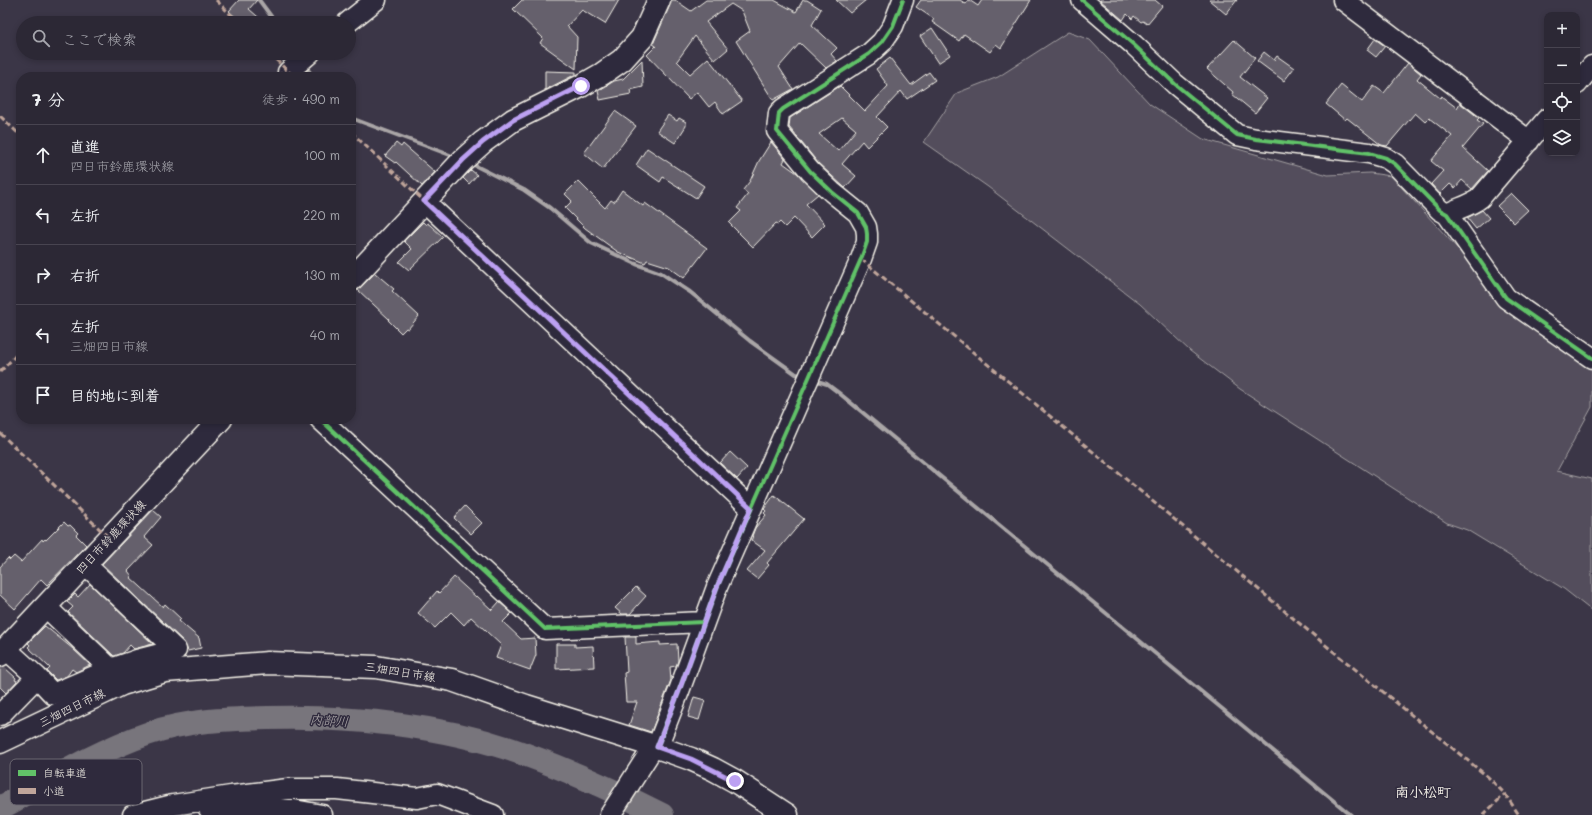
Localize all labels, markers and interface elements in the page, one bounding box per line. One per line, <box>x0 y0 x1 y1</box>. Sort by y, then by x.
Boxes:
map controls <box>1544 12 1580 156</box>
button: + <box>1544 12 1580 48</box>
search box <box>16 16 356 60</box>
icon: search <box>30 27 52 49</box>
text: ここで検索 <box>62 29 137 49</box>
button: − <box>1544 48 1580 84</box>
route start <box>572 77 590 95</box>
button: locate <box>1544 84 1580 120</box>
text: 7 分 <box>32 88 65 110</box>
text: 徒歩 · 490 m <box>262 90 340 107</box>
button: layers <box>1544 120 1580 156</box>
text: 直進 <box>70 136 100 156</box>
icon: ahead <box>32 144 54 166</box>
text: 100 m <box>304 146 340 163</box>
text: 四日市鈴鹿環状線 <box>70 157 174 174</box>
icon: left <box>32 204 54 226</box>
text: 左折 <box>70 205 100 225</box>
text: 220 m <box>303 206 340 223</box>
icon: right <box>32 264 54 286</box>
text: 右折 <box>70 265 100 285</box>
text: 130 m <box>304 266 340 283</box>
text: 左折 <box>70 316 100 336</box>
icon: left <box>32 324 54 346</box>
text: 40 m <box>310 326 340 343</box>
text: 三畑四日市線 <box>70 337 148 354</box>
icon: arrive <box>32 384 54 406</box>
text: 目的地に到着 <box>70 385 160 405</box>
street label: 四日市鈴鹿環状線 <box>72 496 149 577</box>
street label: 三畑四日市線 <box>363 657 437 685</box>
street label: 三畑四日市線 <box>36 684 107 730</box>
water label: 内部川 <box>309 710 349 729</box>
legend <box>10 759 142 805</box>
text: 自転車道 <box>43 765 87 780</box>
route end <box>726 772 744 790</box>
district label: 南小松町 <box>1395 782 1451 801</box>
text: 小道 <box>43 783 65 798</box>

